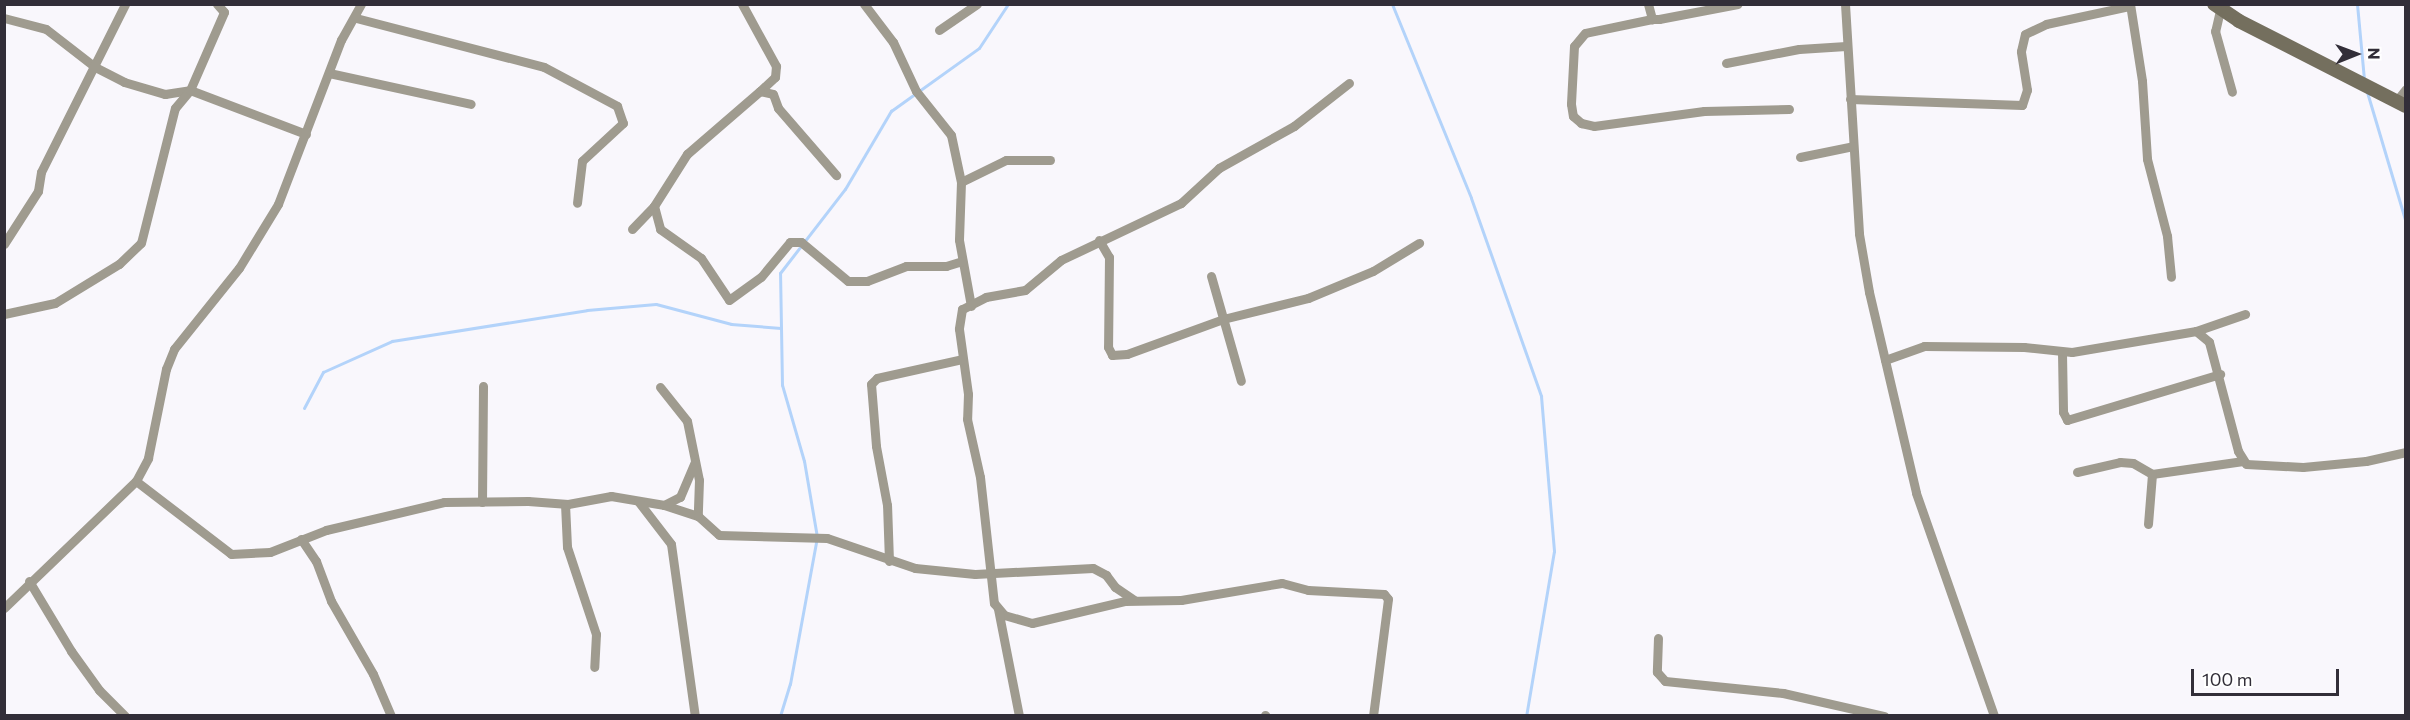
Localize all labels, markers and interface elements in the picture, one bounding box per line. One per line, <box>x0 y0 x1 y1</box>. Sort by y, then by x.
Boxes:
north arrow <box>2326 24 2386 84</box>
text: N <box>2365 48 2384 60</box>
scale bar <box>2194 657 2342 695</box>
text: 100 m <box>2202 668 2252 690</box>

